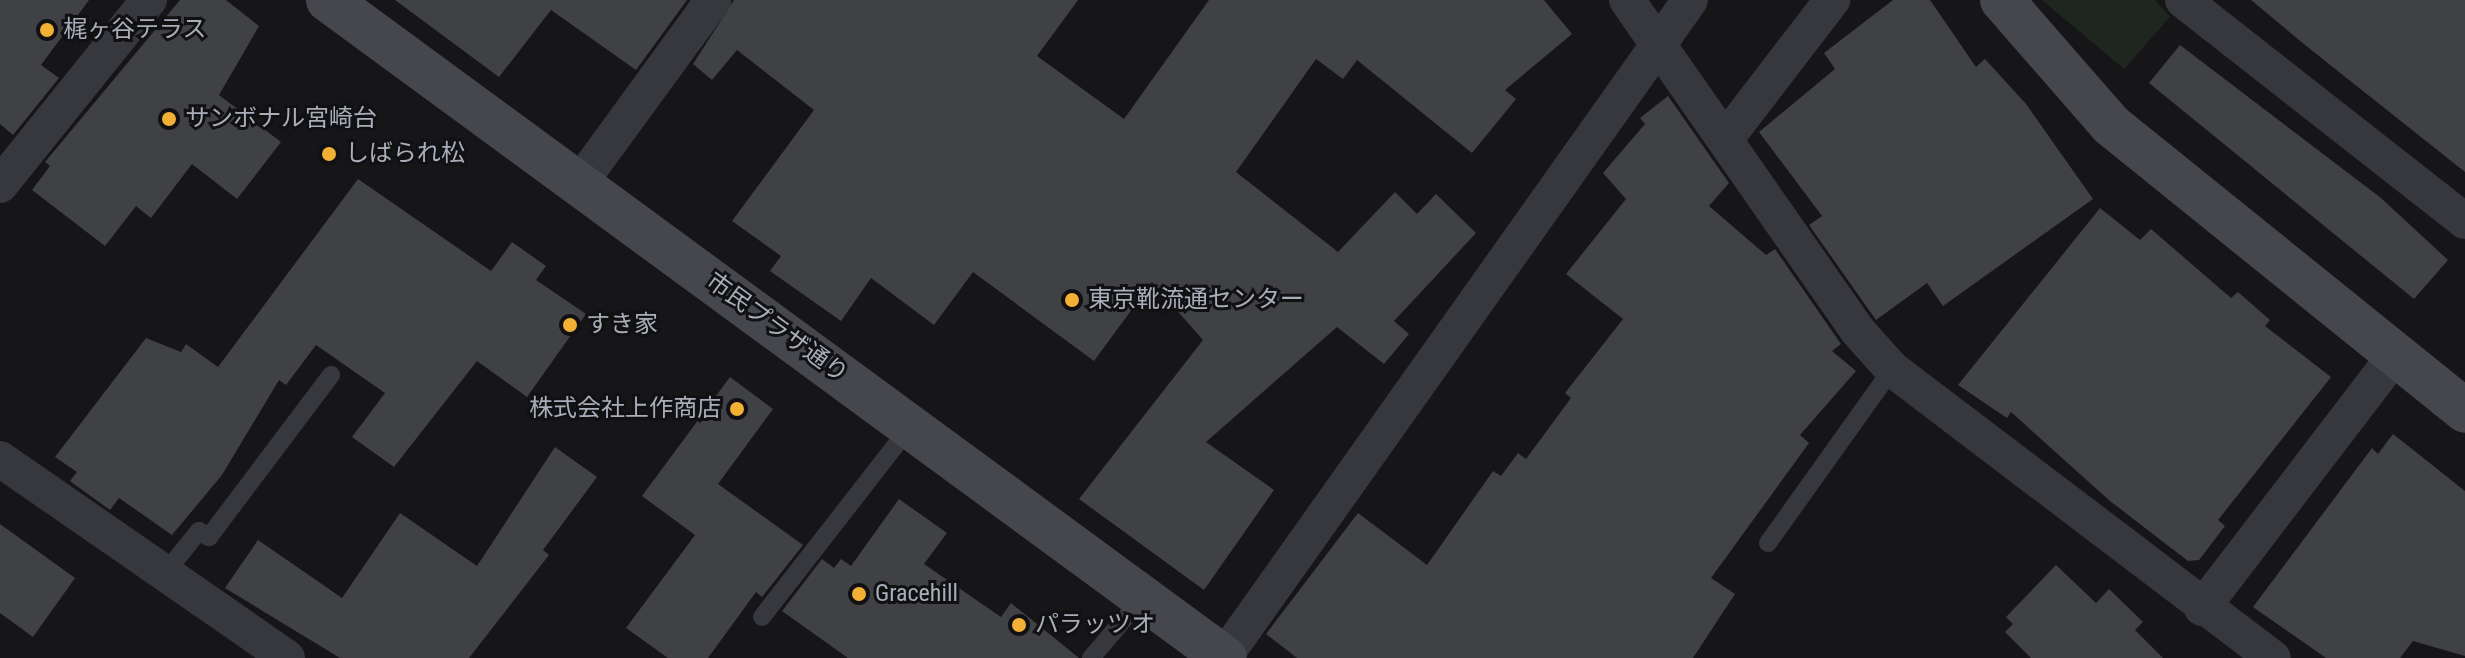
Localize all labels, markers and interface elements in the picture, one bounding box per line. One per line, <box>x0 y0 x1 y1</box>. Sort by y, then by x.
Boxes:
place label: 梶ヶ谷テラス <box>63 16 207 44</box>
marker: 梶ヶ谷テラス <box>38 21 56 39</box>
place label: サンボナル宮崎台 <box>185 105 377 133</box>
marker: サンボナル宮崎台 <box>160 110 178 128</box>
place label: しばられ松 <box>345 140 465 168</box>
marker: しばられ松 <box>320 145 338 163</box>
street label: 市民プラザ通り <box>701 267 853 389</box>
place label: 東京靴流通センター <box>1088 286 1304 314</box>
marker: 東京靴流通センター <box>1063 291 1081 309</box>
place label: すき家 <box>586 311 658 339</box>
marker: すき家 <box>561 316 579 334</box>
place label: 株式会社上作商店 <box>529 395 721 423</box>
marker: 株式会社上作商店 <box>728 400 746 418</box>
place label: Gracehill <box>875 580 958 608</box>
marker: Gracehill <box>850 585 868 603</box>
place label: パラッツオ <box>1035 611 1155 639</box>
marker: パラッツオ <box>1010 616 1028 634</box>

